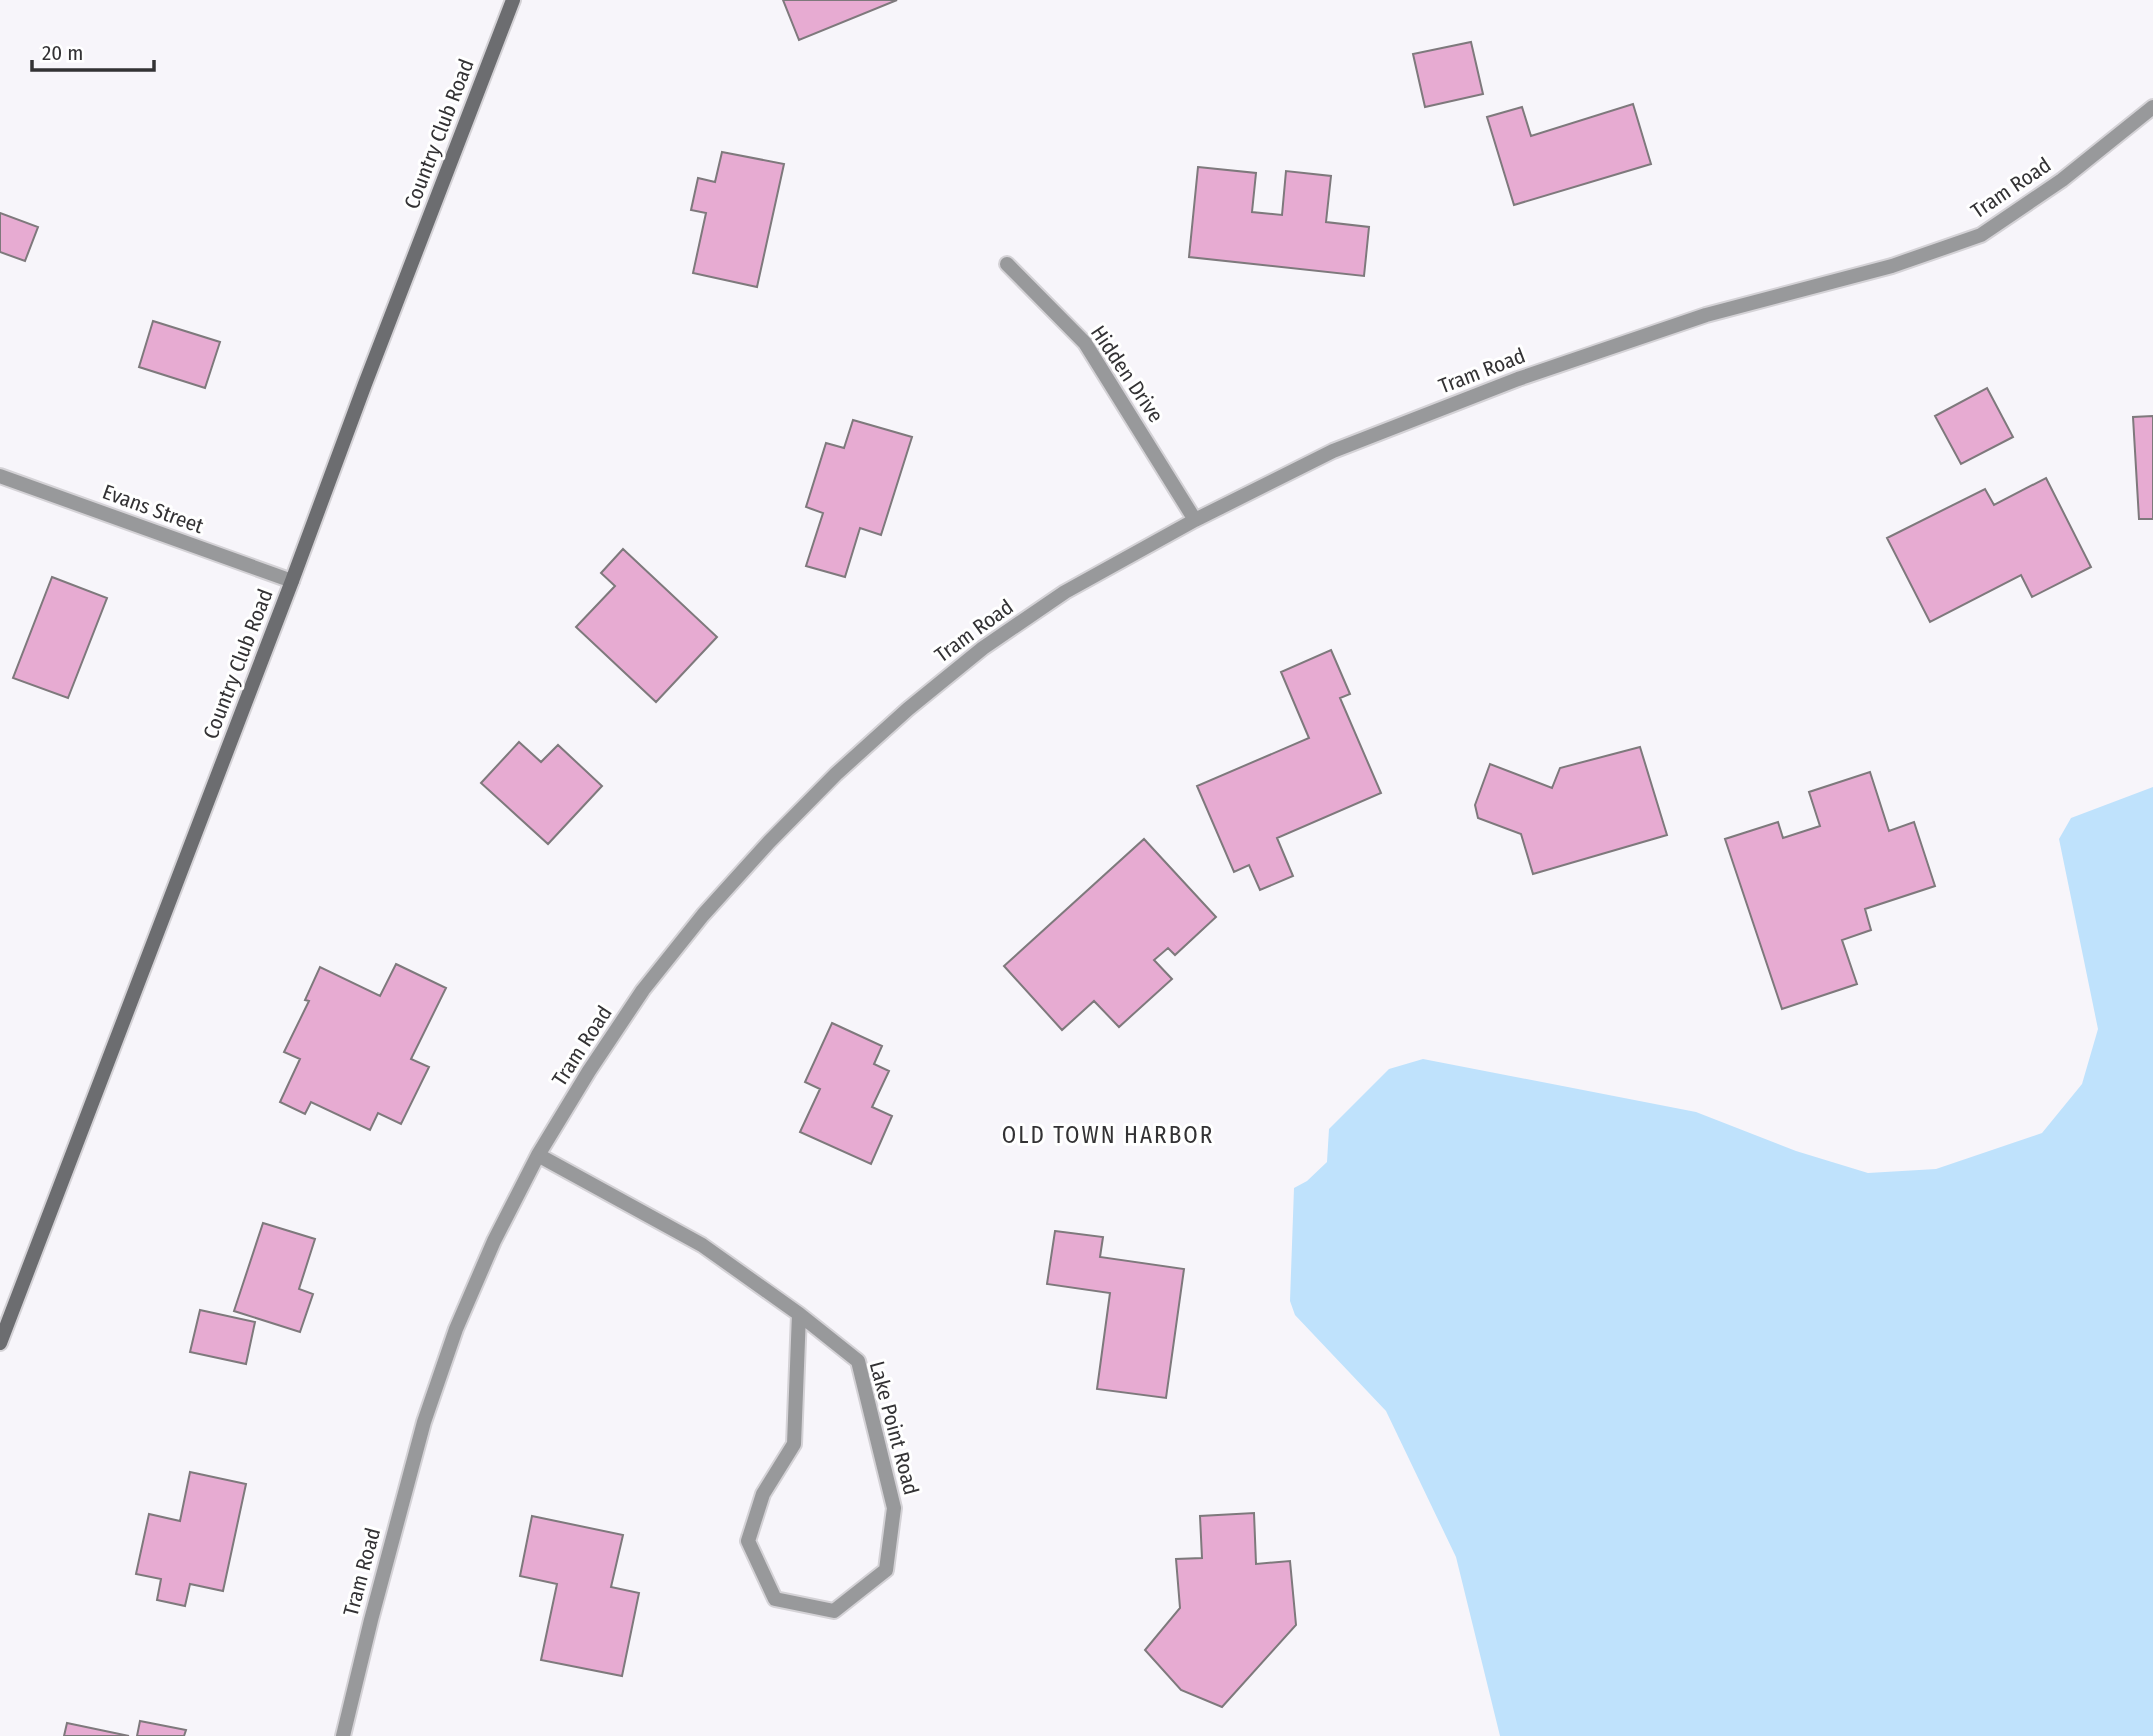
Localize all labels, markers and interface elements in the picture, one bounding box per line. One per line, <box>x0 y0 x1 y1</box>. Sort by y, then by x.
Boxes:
scale bar <box>32 28 154 72</box>
text: 20 m <box>42 40 83 66</box>
street label: Country Club Road <box>398 55 480 213</box>
street label: Tram Road <box>1966 152 2056 224</box>
street label: Hidden Drive <box>1085 321 1169 427</box>
street label: Tram Road <box>1435 343 1529 399</box>
street label: Evans Street <box>99 479 207 539</box>
street label: Country Club Road <box>197 585 279 743</box>
street label: Tram Road <box>930 594 1018 668</box>
street label: Tram Road <box>546 1001 618 1091</box>
district label: OLD TOWN HARBOR <box>1002 1121 1214 1149</box>
street label: Lake Point Road <box>864 1358 924 1498</box>
street label: Tram Road <box>338 1525 386 1619</box>

